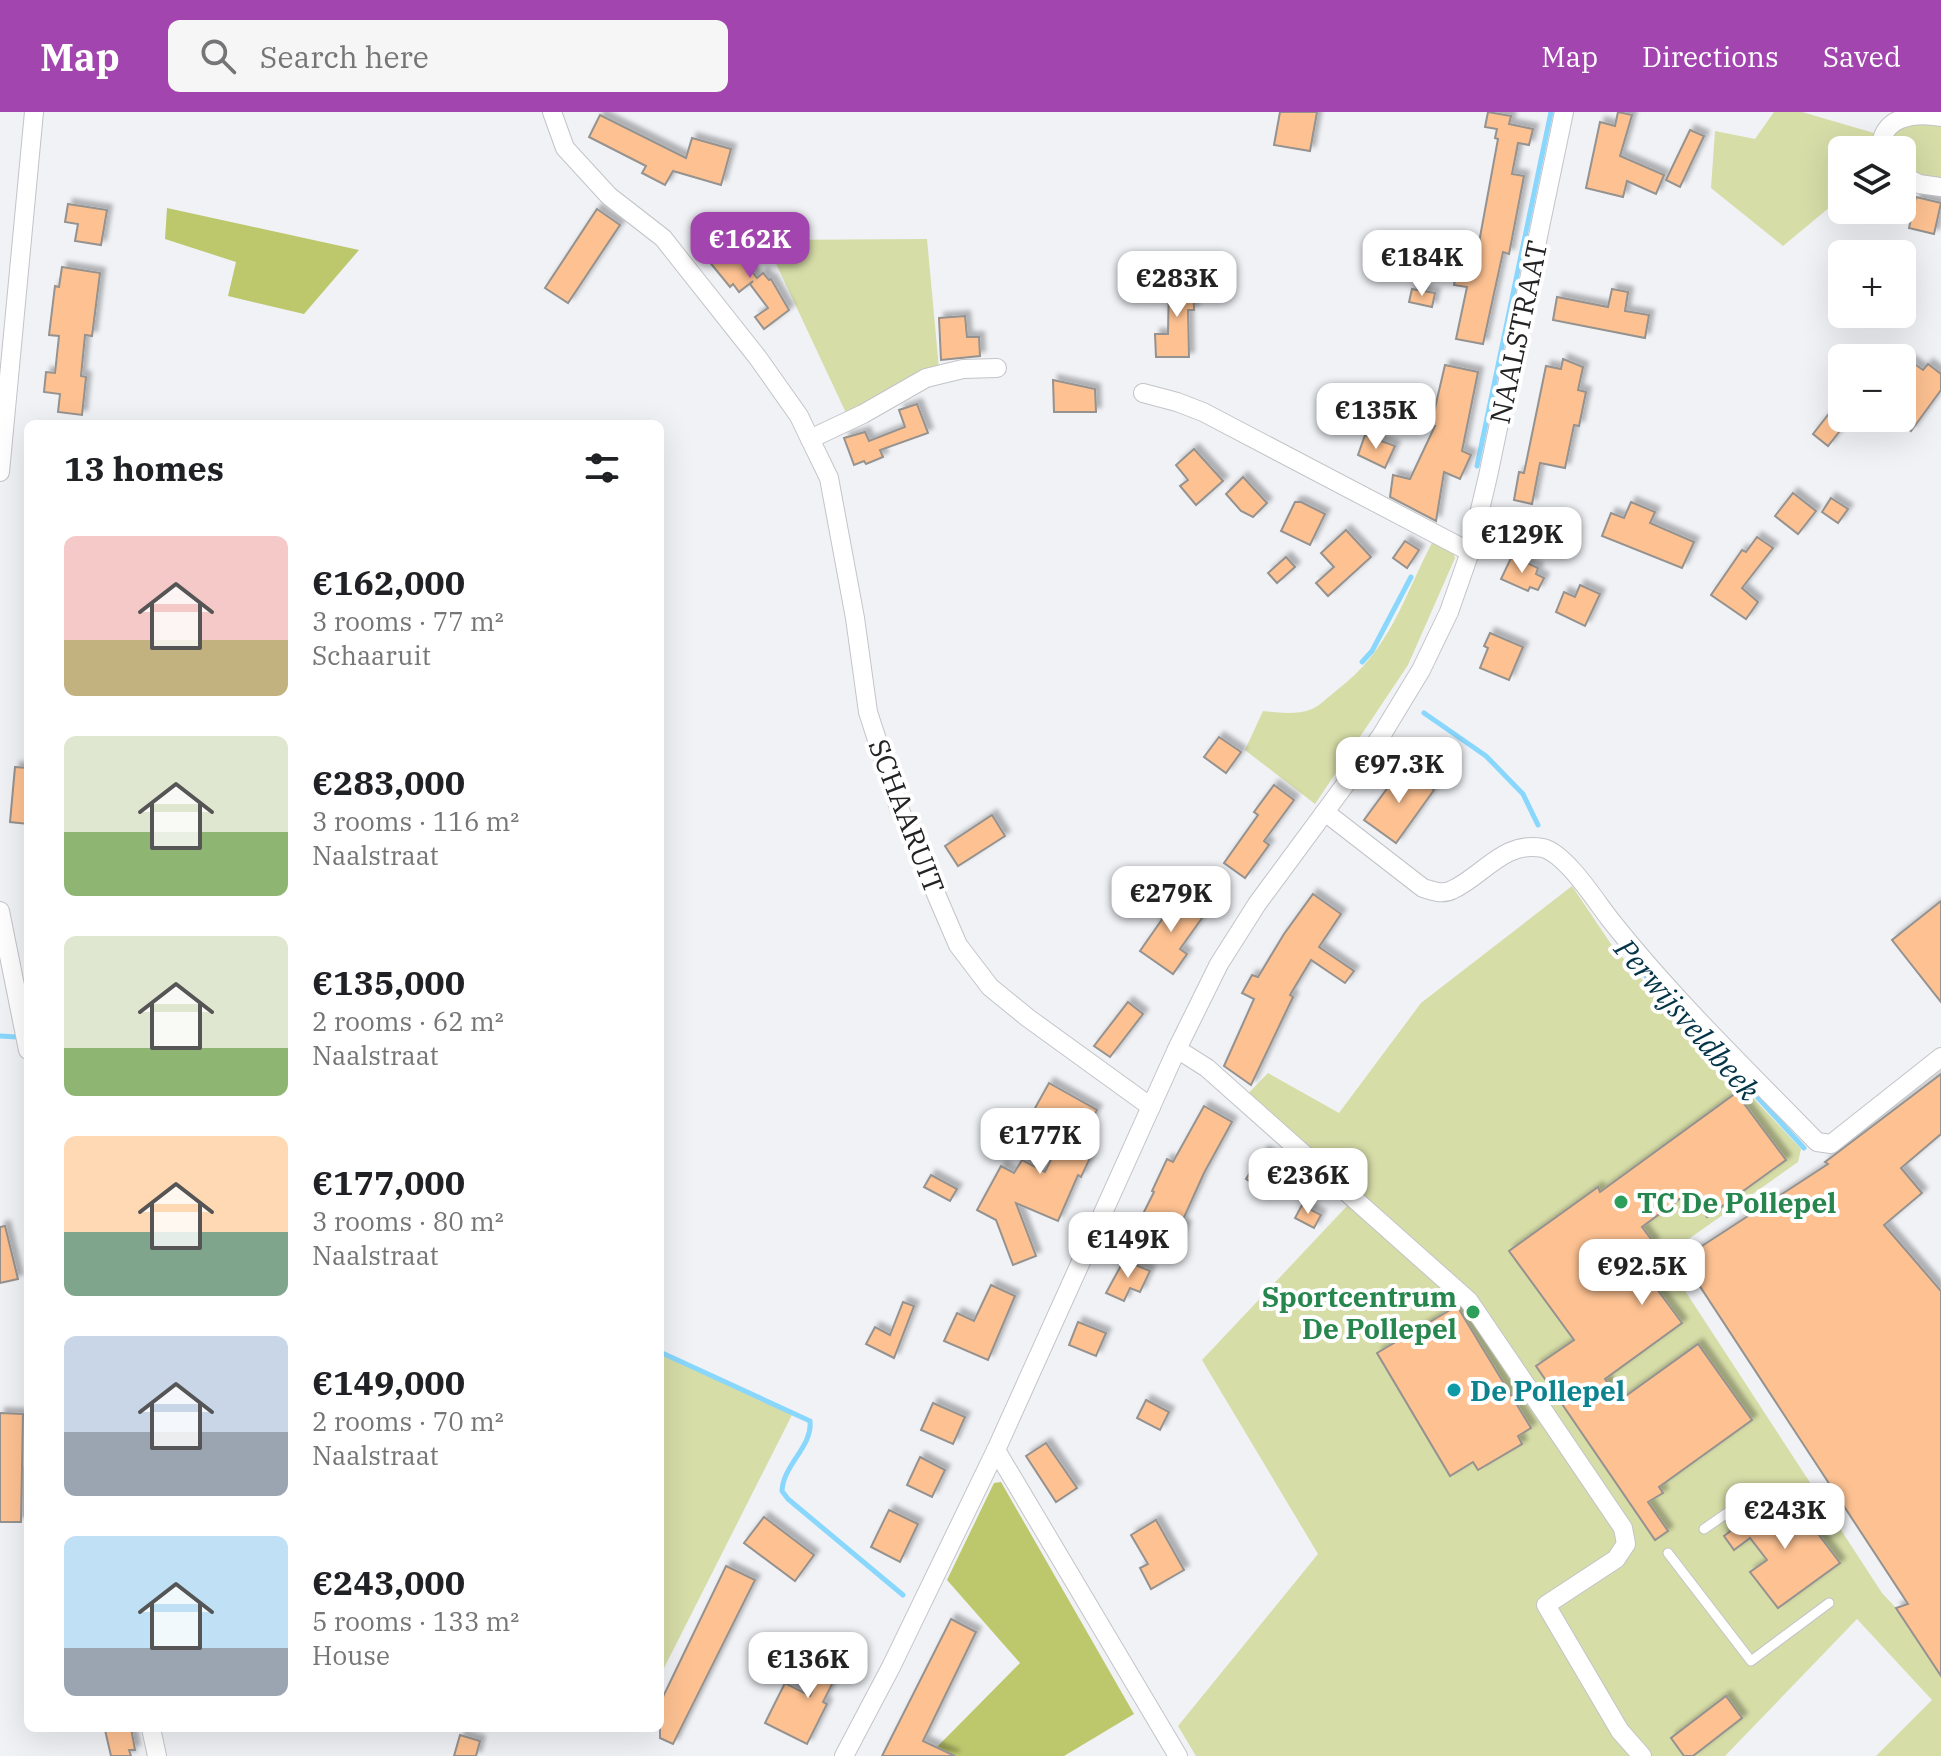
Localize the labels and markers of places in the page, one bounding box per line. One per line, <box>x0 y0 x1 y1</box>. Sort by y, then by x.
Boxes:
pin: €162K <box>694 212 806 280</box>
pin: €184K <box>1366 230 1478 298</box>
pin: €283K <box>1121 251 1233 319</box>
pin: €135K <box>1320 383 1432 451</box>
pin: €129K <box>1466 507 1578 575</box>
pin: €97.3K <box>1334 737 1464 805</box>
pin: €279K <box>1115 866 1227 934</box>
pin: €177K <box>984 1108 1096 1176</box>
pin: €236K <box>1252 1148 1364 1216</box>
place label: TC De Pollepel <box>1637 1184 1836 1221</box>
marker: TC De Pollepel <box>1612 1193 1630 1211</box>
pin: €149K <box>1072 1212 1184 1280</box>
pin: €92.5K <box>1577 1239 1707 1307</box>
place label: Sportcentrum De Pollepel <box>1262 1278 1457 1347</box>
marker: Sportcentrum De Pollepel <box>1464 1303 1482 1321</box>
place label: De Pollepel <box>1470 1372 1625 1409</box>
marker: De Pollepel <box>1445 1381 1463 1399</box>
pin: €243K <box>1729 1483 1841 1551</box>
pin: €136K <box>752 1632 864 1700</box>

